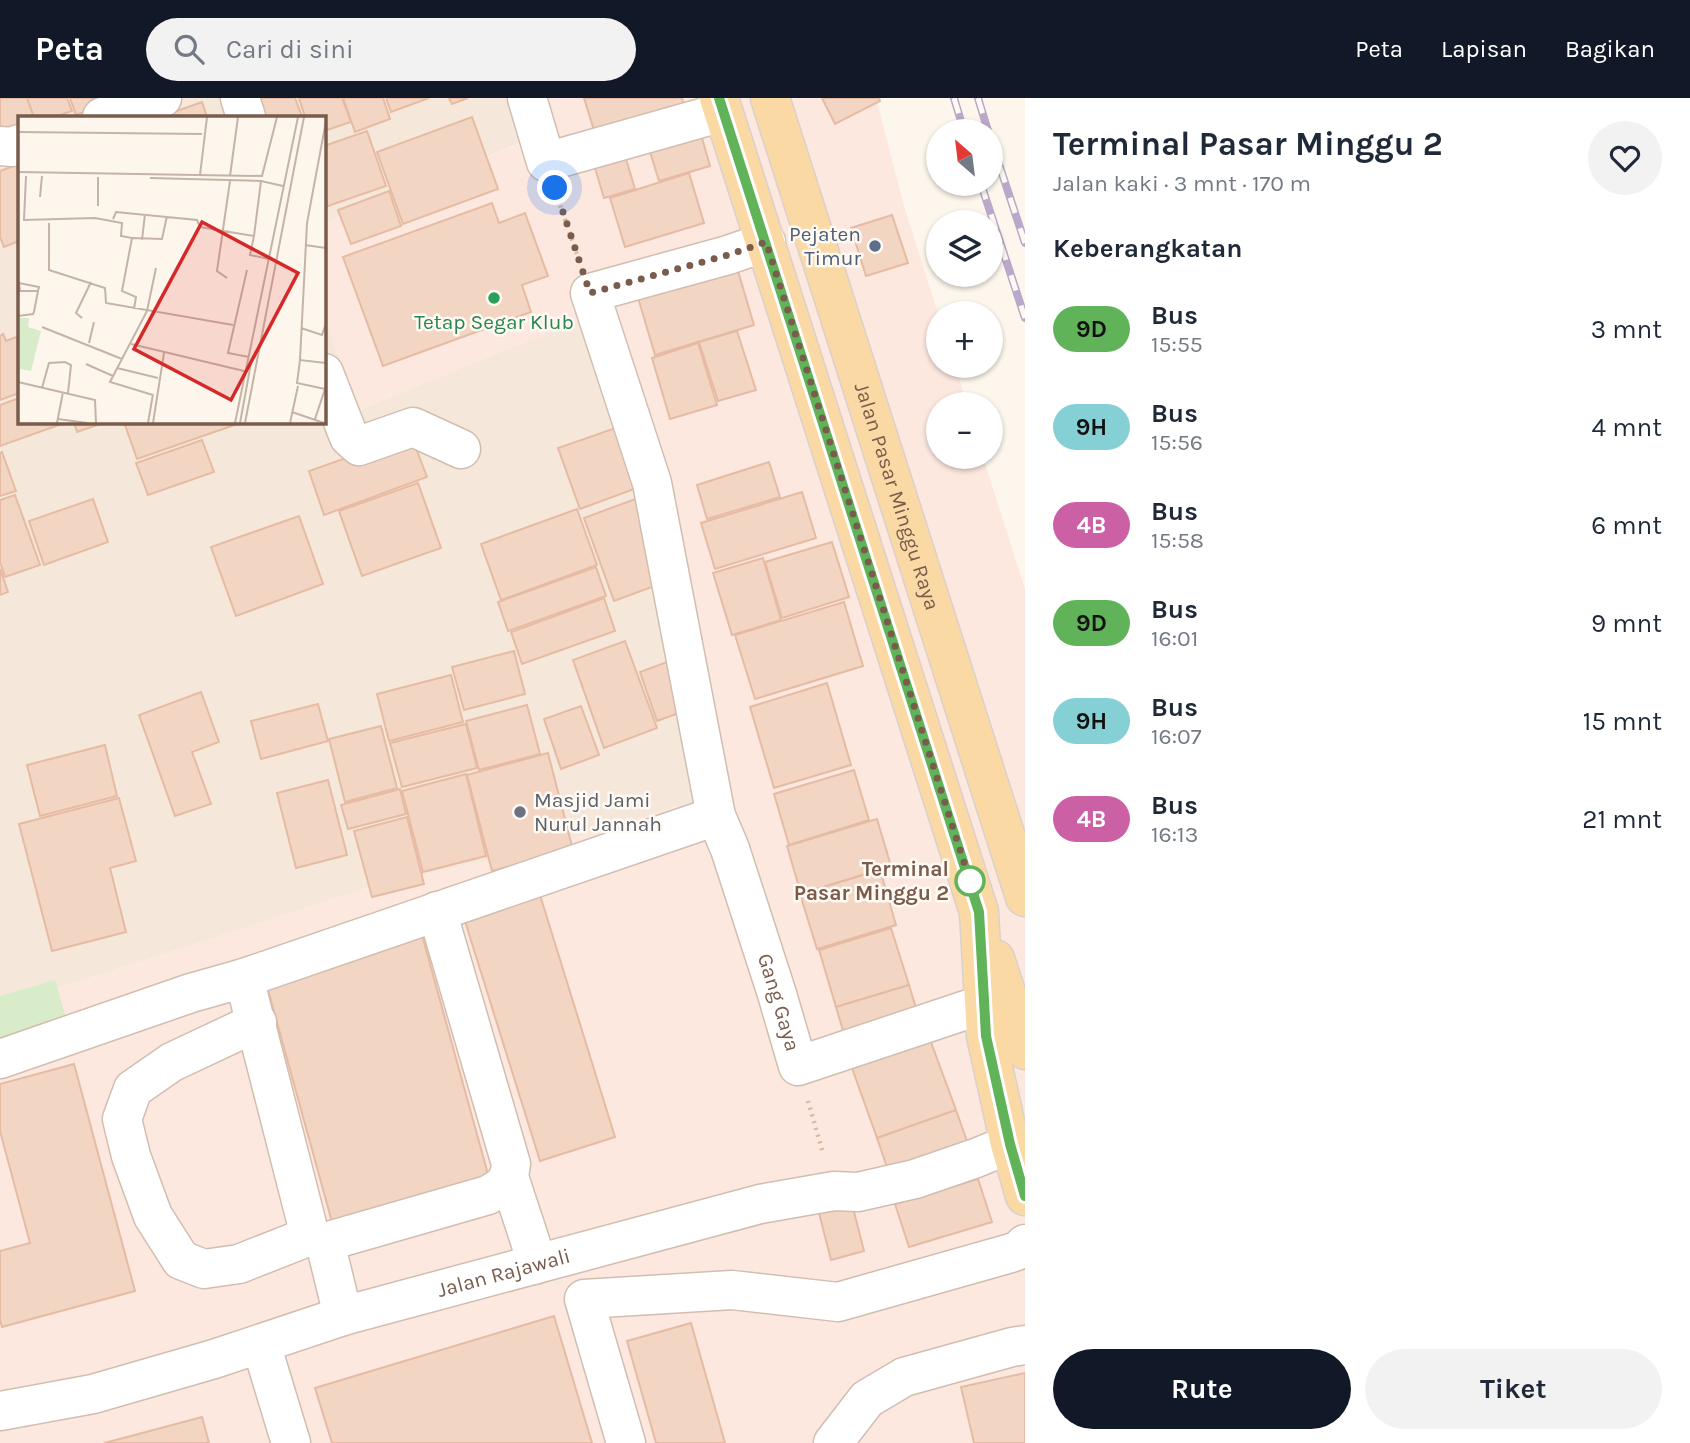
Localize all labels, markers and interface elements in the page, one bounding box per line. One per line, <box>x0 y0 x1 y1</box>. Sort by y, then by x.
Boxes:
search box <box>146 18 636 81</box>
text: Peta <box>35 30 104 68</box>
icon: search <box>170 30 208 68</box>
text: Cari di sini <box>226 34 354 65</box>
text: Peta <box>1355 35 1403 63</box>
text: Lapisan <box>1441 35 1527 63</box>
text: Bagikan <box>1565 35 1655 63</box>
inset map <box>18 116 326 424</box>
north arrow <box>926 119 1003 196</box>
map controls <box>926 119 1003 469</box>
button: heart <box>1588 121 1662 195</box>
text: Terminal Pasar Minggu 2 <box>1053 125 1443 163</box>
your location <box>537 170 572 205</box>
text: Jalan kaki · 3 mnt · 170 m <box>1053 170 1311 197</box>
button: layers <box>926 210 1003 287</box>
place label: Pejaten Timur <box>789 222 861 270</box>
text: Keberangkatan <box>1053 233 1243 264</box>
marker: Pejaten Timur <box>867 238 883 254</box>
marker: Tetap Segar Klub <box>486 290 502 306</box>
text: Bus <box>1151 300 1198 331</box>
button: + <box>926 301 1003 378</box>
place label: Tetap Segar Klub <box>414 310 574 334</box>
text: 3 mnt <box>1591 314 1662 345</box>
text: 9D <box>1076 315 1107 343</box>
text: 15:55 <box>1151 331 1203 358</box>
street label: Jalan Pasar Minggu Raya <box>850 379 945 613</box>
button: − <box>926 392 1003 469</box>
text: Bus <box>1151 398 1198 429</box>
text: 4 mnt <box>1592 412 1662 443</box>
text: 9H <box>1076 413 1107 441</box>
text: 15:56 <box>1151 429 1203 456</box>
text: Bus <box>1151 496 1198 527</box>
text: 6 mnt <box>1591 510 1662 541</box>
text: 4B <box>1077 511 1106 539</box>
text: 15:58 <box>1151 527 1204 554</box>
text: Bus <box>1151 594 1198 625</box>
text: 9 mnt <box>1591 608 1662 639</box>
text: 9D <box>1076 609 1107 637</box>
text: 16:01 <box>1151 625 1198 652</box>
text: Bus <box>1151 692 1198 723</box>
text: 15 mnt <box>1583 706 1662 737</box>
text: 9H <box>1076 707 1107 735</box>
text: 16:07 <box>1151 723 1202 750</box>
place label: Masjid Jami Nurul Jannah <box>534 788 662 836</box>
text: Bus <box>1151 790 1198 821</box>
marker: Masjid Jami Nurul Jannah <box>512 804 528 820</box>
text: 21 mnt <box>1582 804 1662 835</box>
text: 4B <box>1077 805 1106 833</box>
text: 16:13 <box>1151 821 1198 848</box>
place label: Terminal Pasar Minggu 2 <box>794 857 949 905</box>
marker: Terminal Pasar Minggu 2 <box>955 866 985 896</box>
street label: Gang Gaya <box>753 950 805 1054</box>
street label: Jalan Rajawali <box>435 1243 573 1302</box>
button: Rute <box>1053 1349 1351 1429</box>
button: Tiket <box>1365 1349 1662 1429</box>

